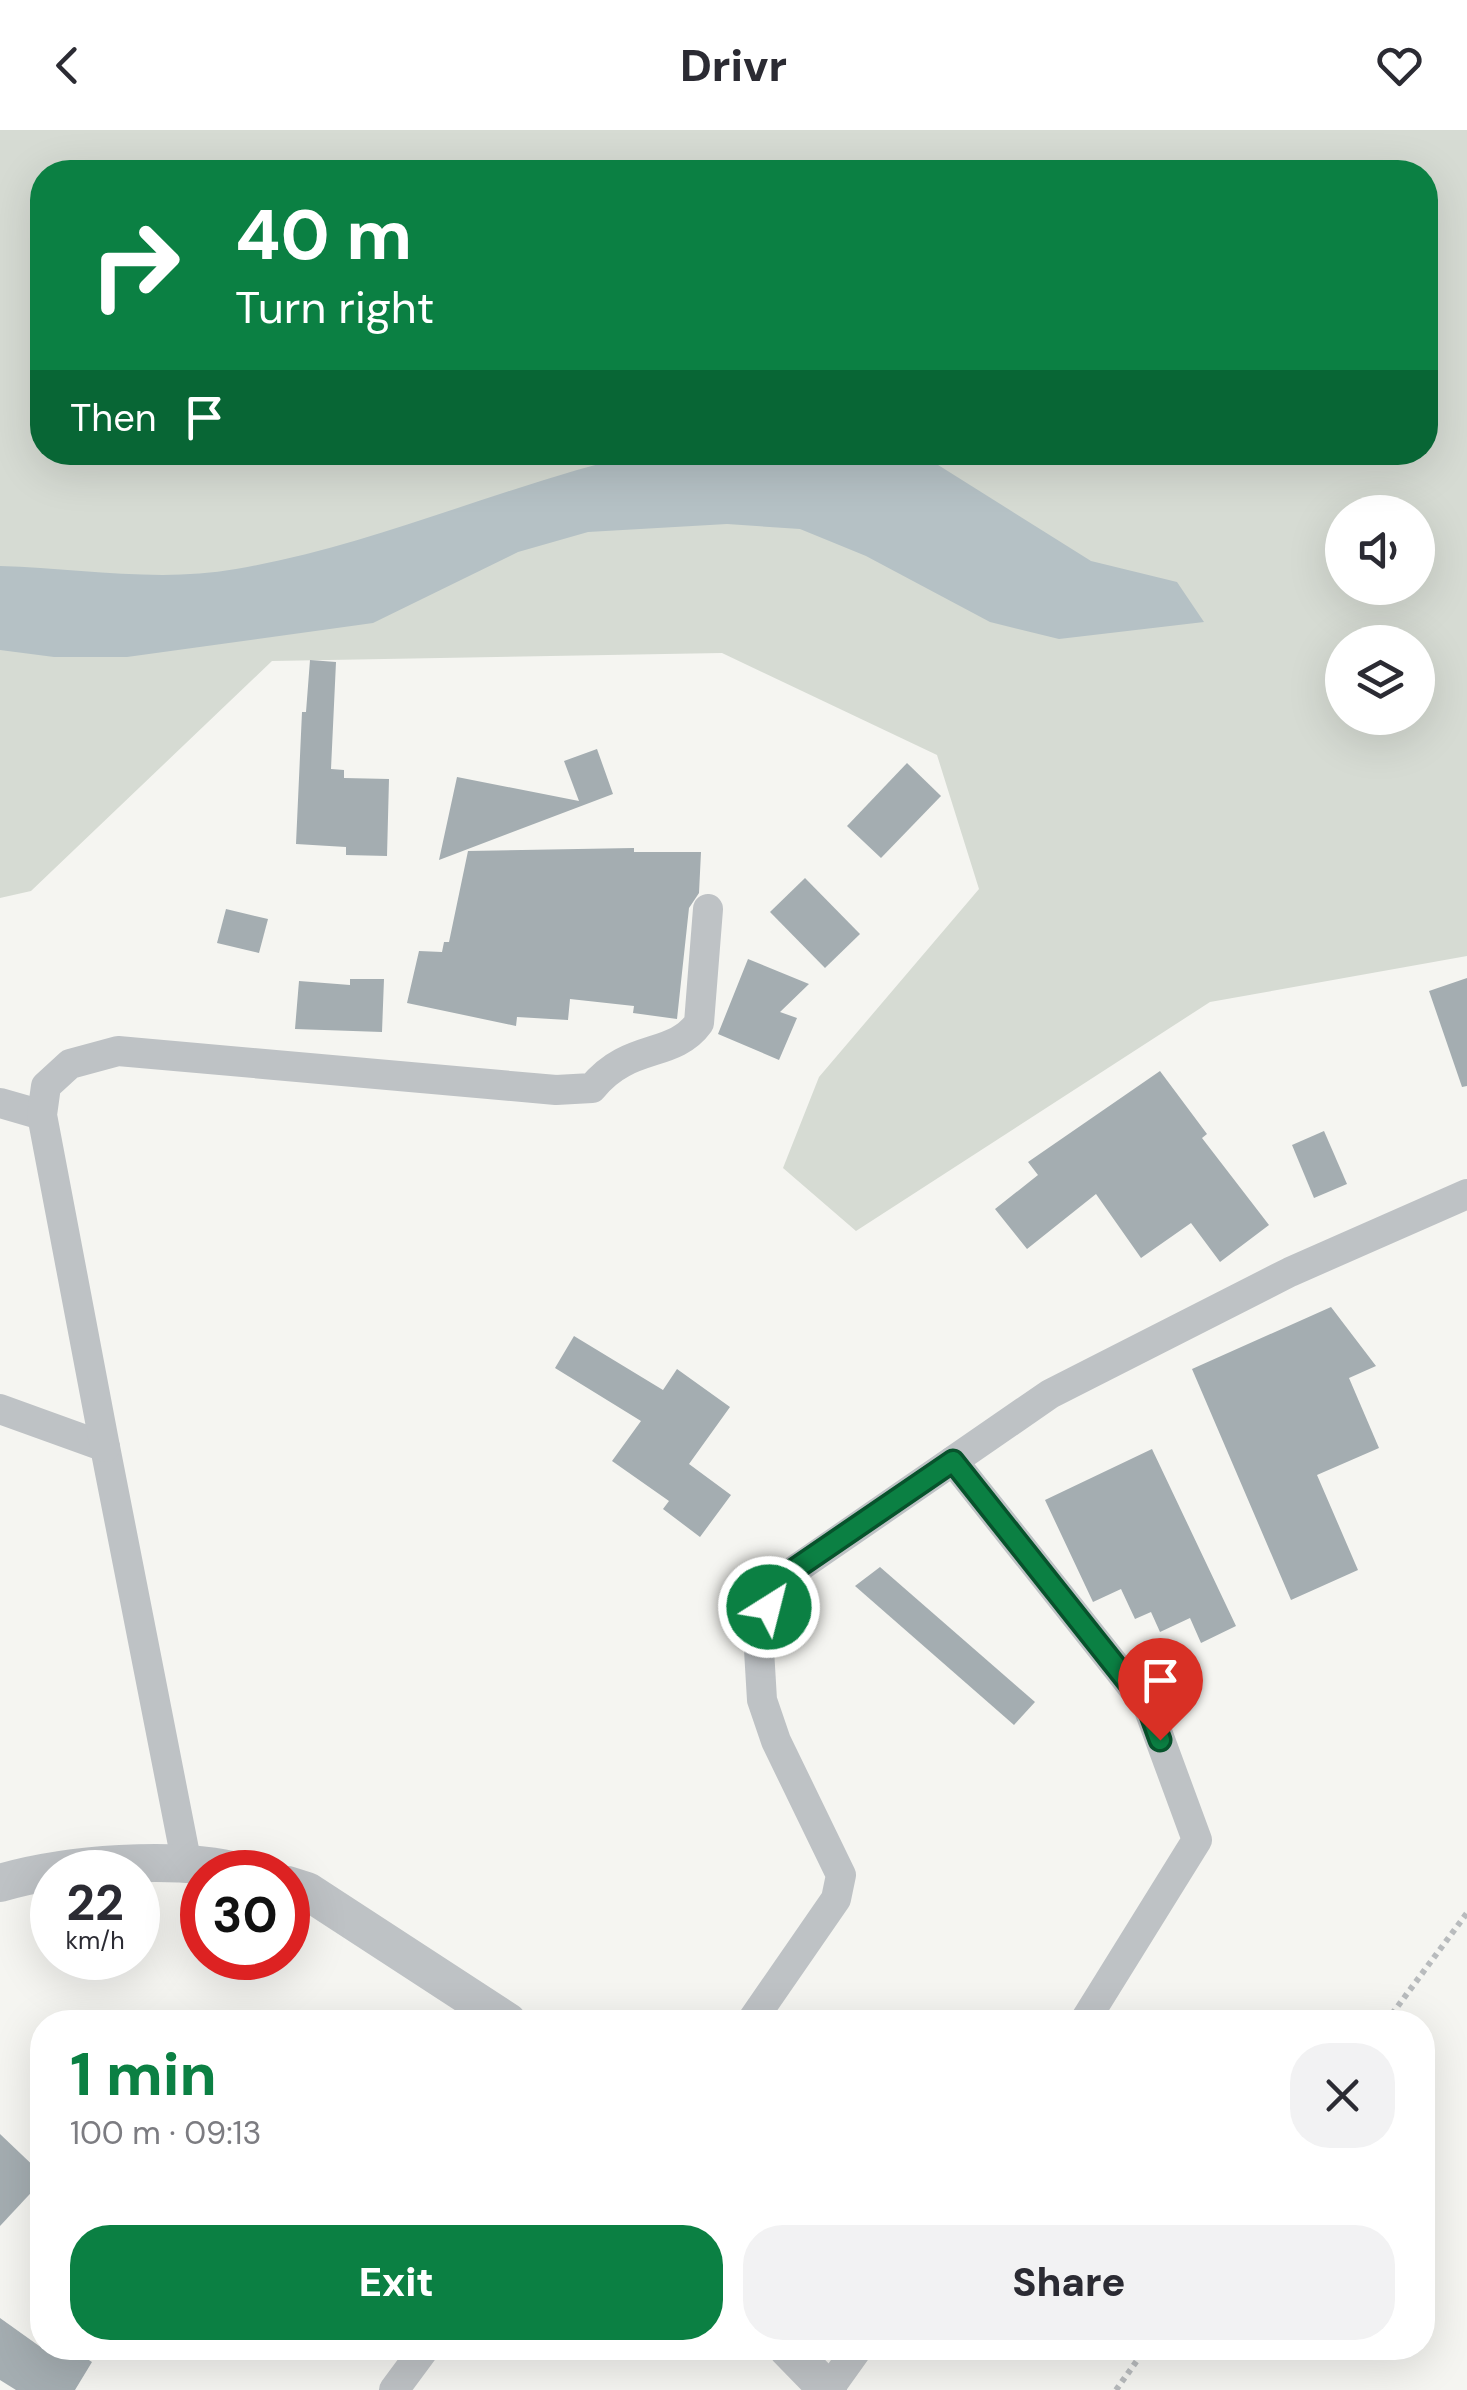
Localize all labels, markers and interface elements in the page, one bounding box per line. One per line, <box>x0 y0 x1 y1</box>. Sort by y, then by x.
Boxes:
text: Drivr <box>680 36 787 95</box>
icon: back <box>40 38 95 93</box>
icon: heart <box>1372 38 1427 93</box>
text: 40 m <box>235 190 412 281</box>
icon: right <box>70 200 200 330</box>
text: Turn right <box>235 278 434 337</box>
icon: arrive <box>177 390 232 445</box>
text: Then <box>70 393 157 443</box>
map controls <box>1325 495 1435 735</box>
button: sound <box>1325 495 1435 605</box>
button: layers <box>1325 625 1435 735</box>
position arrow <box>717 1555 821 1659</box>
pin <box>1118 1638 1203 1741</box>
icon: arrive <box>1133 1653 1188 1708</box>
speed limit sign: 30 <box>180 1850 310 1980</box>
text: 22 <box>66 1870 124 1936</box>
text: km/h <box>65 1924 125 1957</box>
text: 1 min <box>70 2035 217 2114</box>
button: close <box>1290 2043 1395 2148</box>
text: 100 m · 09:13 <box>70 2112 262 2154</box>
button: Exit <box>70 2225 723 2340</box>
button: Share <box>743 2225 1395 2340</box>

